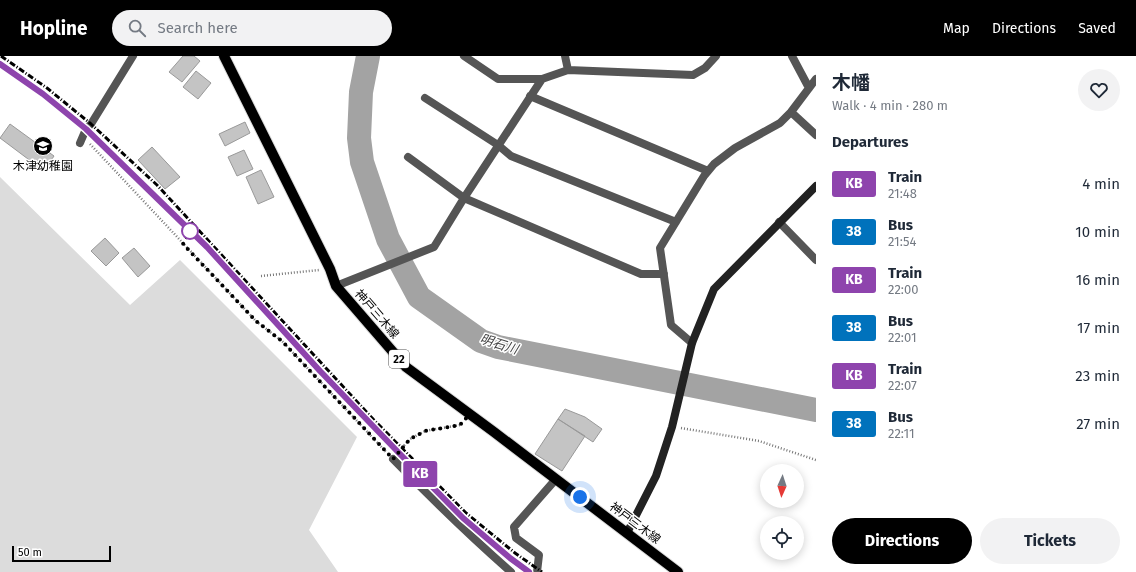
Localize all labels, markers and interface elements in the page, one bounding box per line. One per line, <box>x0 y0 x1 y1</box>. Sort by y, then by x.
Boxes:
search box <box>112 10 392 46</box>
text: Hopline <box>20 17 88 40</box>
icon: search <box>126 17 148 39</box>
text: Search here <box>158 19 238 37</box>
text: Map <box>943 20 970 37</box>
text: Directions <box>992 20 1056 37</box>
text: Saved <box>1078 20 1116 37</box>
button: heart <box>1078 69 1120 111</box>
text: 木幡 <box>832 71 870 94</box>
text: Walk · 4 min · 280 m <box>832 98 948 113</box>
text: Departures <box>832 133 909 151</box>
school or university icon: 木津幼稚園 <box>32 135 54 157</box>
place label: 木津幼稚園 <box>13 159 73 173</box>
text: Train <box>888 168 922 186</box>
text: KB <box>845 175 863 192</box>
text: 4 min <box>1082 175 1120 193</box>
text: 21:48 <box>888 186 917 201</box>
text: Bus <box>888 216 913 234</box>
unlabelled marker <box>181 222 199 240</box>
text: 38 <box>846 223 862 240</box>
text: 10 min <box>1075 223 1120 241</box>
text: 21:54 <box>888 234 916 249</box>
text: Train <box>888 264 922 282</box>
text: KB <box>845 271 863 288</box>
text: 16 min <box>1076 271 1120 289</box>
text: 22:00 <box>888 282 919 297</box>
street label: 神戸三木線 <box>352 287 402 341</box>
text: Bus <box>888 312 913 330</box>
text: 38 <box>846 319 862 336</box>
text: 17 min <box>1077 319 1120 337</box>
text: 22:01 <box>888 330 917 345</box>
water label: 明石川 <box>478 331 522 357</box>
road number: 22 <box>389 350 409 368</box>
text: Train <box>888 360 922 378</box>
text: KB <box>845 367 863 384</box>
text: 23 min <box>1075 367 1120 385</box>
text: 22:07 <box>888 378 917 393</box>
text: Bus <box>888 408 913 426</box>
text: 38 <box>846 415 862 432</box>
text: 27 min <box>1076 415 1120 433</box>
text: 22:11 <box>888 426 915 441</box>
line badge: KB <box>402 461 438 487</box>
north arrow <box>760 464 804 508</box>
map controls <box>760 464 804 560</box>
text: KB <box>411 465 429 482</box>
your location <box>570 487 590 507</box>
street label: 神戸三木線 <box>607 499 663 547</box>
button: locate <box>760 516 804 560</box>
button: Directions <box>832 518 972 564</box>
button: Tickets <box>980 518 1120 564</box>
scale bar <box>12 544 111 563</box>
text: 50 m <box>18 546 42 559</box>

